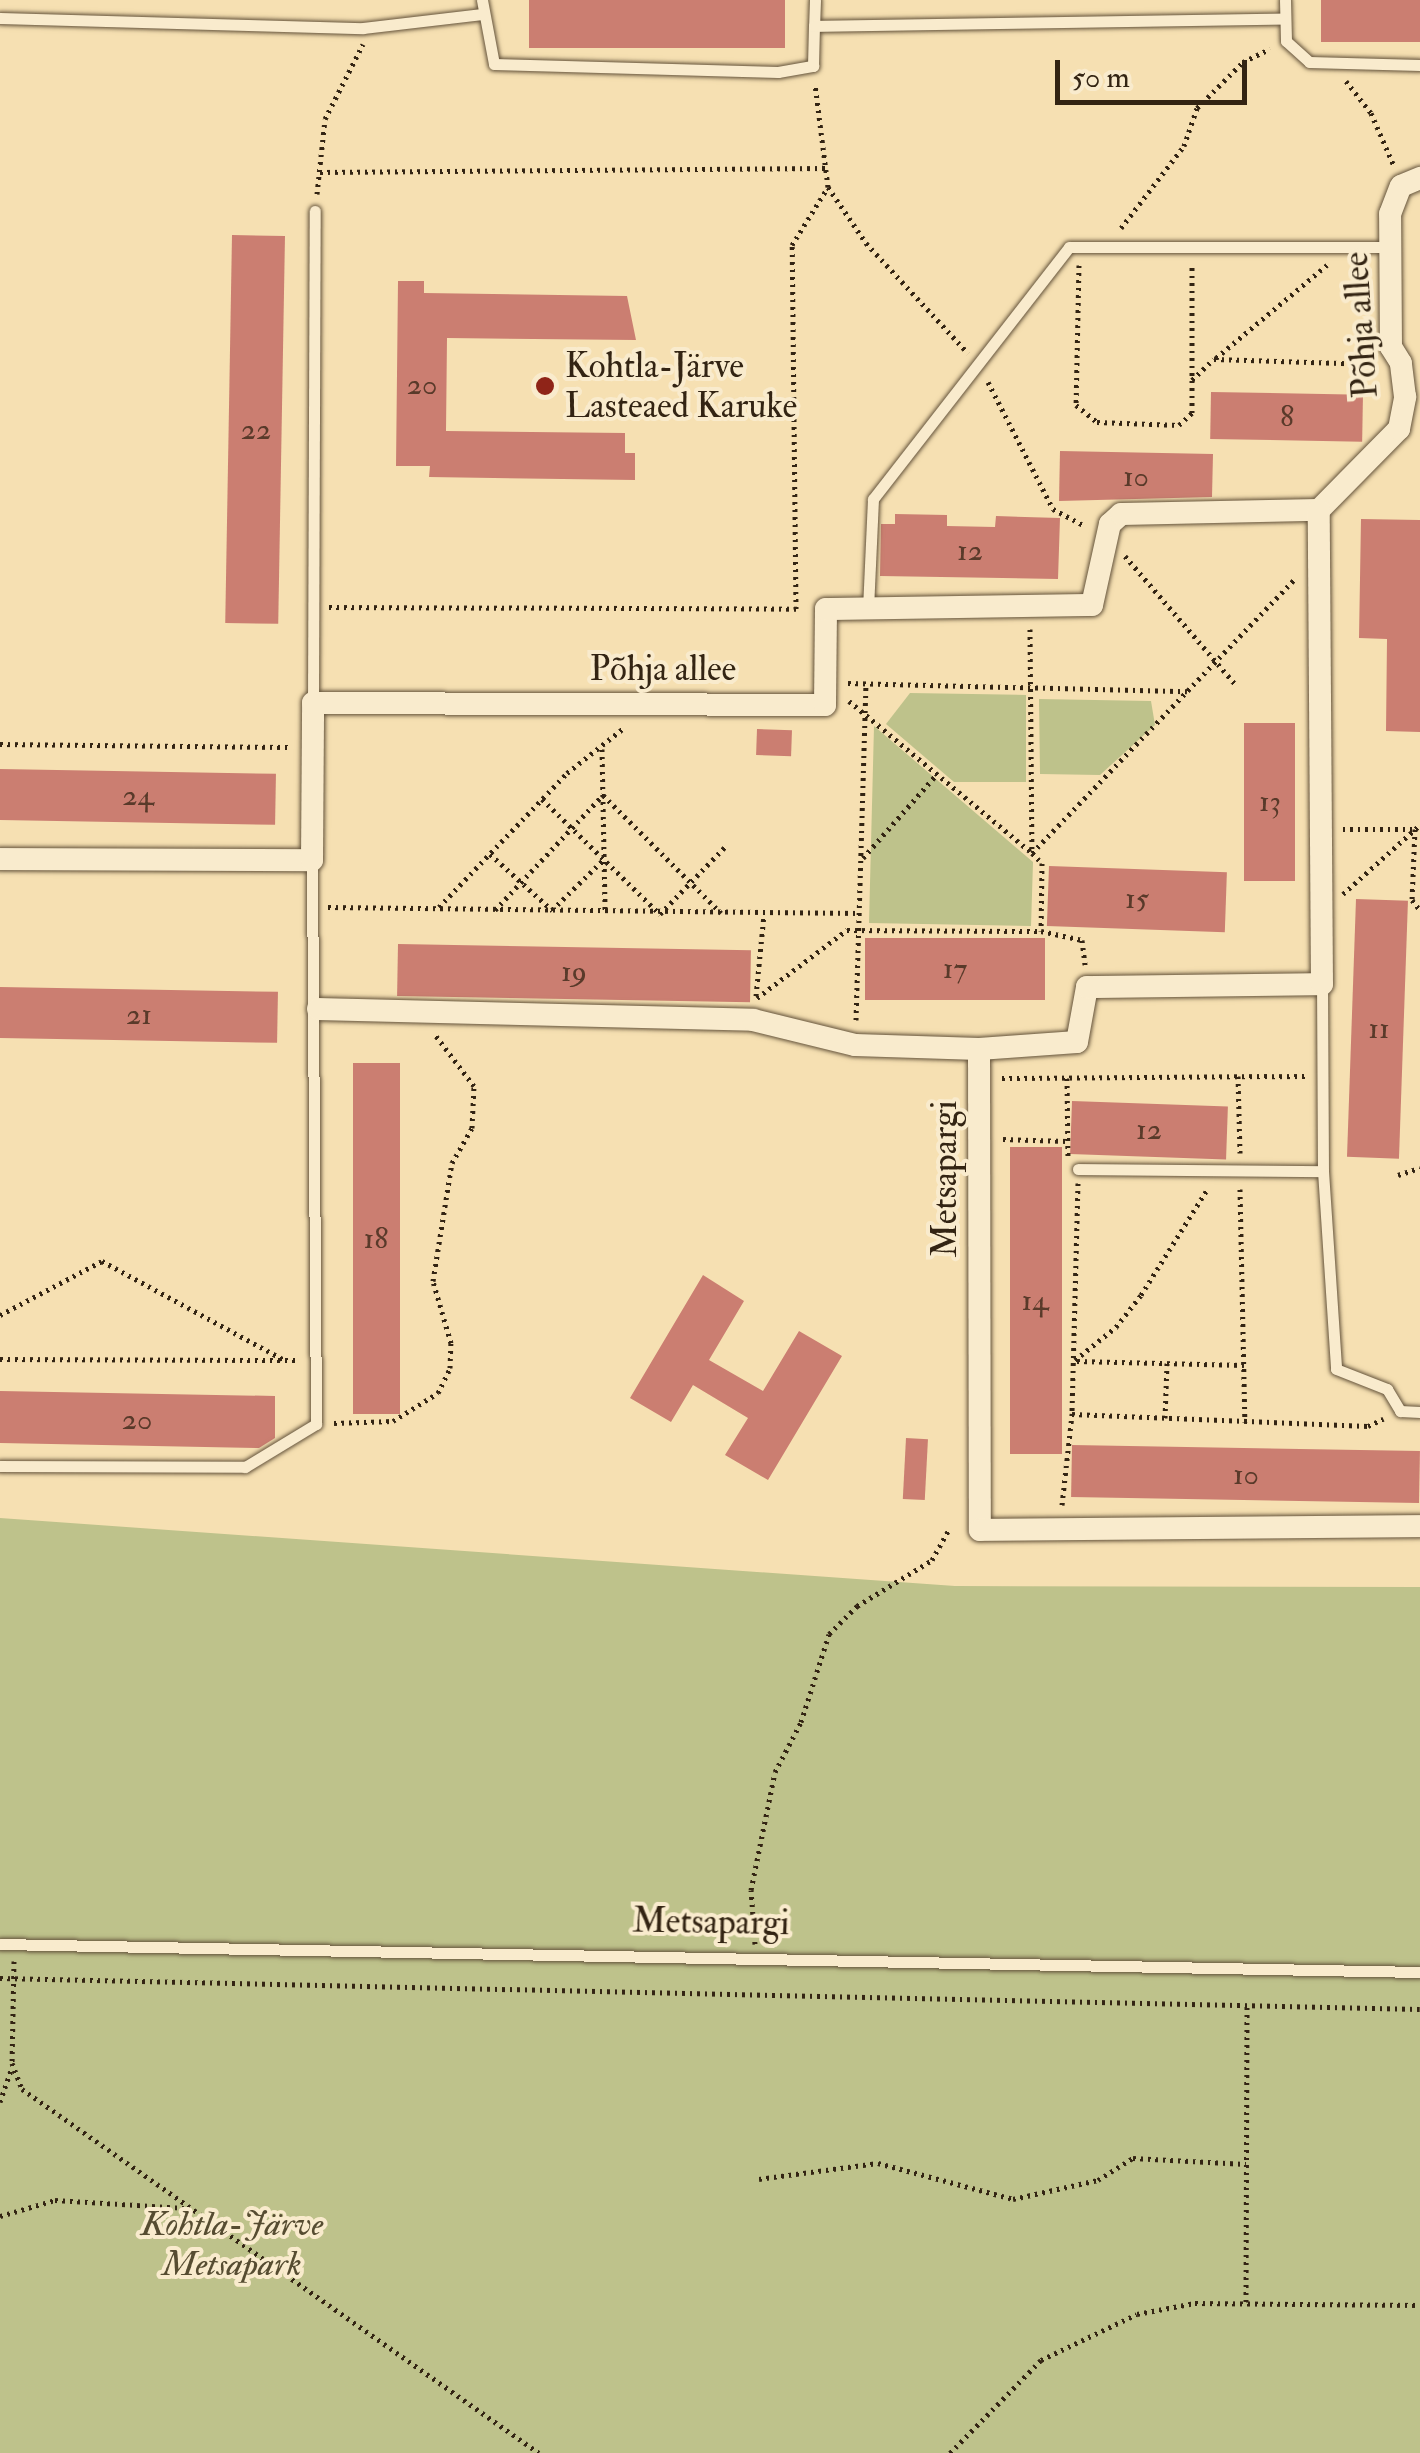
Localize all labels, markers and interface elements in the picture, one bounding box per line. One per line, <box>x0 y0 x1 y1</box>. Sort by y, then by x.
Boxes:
scale bar <box>1060 40 1252 102</box>
text: 50 m <box>1072 59 1130 96</box>
street label: Põhja allee <box>1335 250 1387 400</box>
place label: Kohtla-Järve Lasteaed Karuke <box>565 345 797 427</box>
house number: 20 <box>407 367 437 403</box>
marker: Kohtla-Järve Lasteaed Karuke <box>534 375 556 397</box>
house number: 8 <box>1280 399 1294 435</box>
house number: 22 <box>241 412 271 448</box>
house number: 10 <box>1123 459 1149 495</box>
house number: 12 <box>957 533 983 569</box>
street label: Põhja allee <box>590 648 736 690</box>
house number: 24 <box>122 778 154 814</box>
house number: 13 <box>1259 784 1281 820</box>
house number: 15 <box>1125 881 1149 917</box>
house number: 17 <box>943 951 967 987</box>
house number: 19 <box>561 954 587 990</box>
house number: 21 <box>126 997 152 1033</box>
house number: 11 <box>1368 1011 1390 1047</box>
street label: Metsapargi <box>924 1100 966 1258</box>
house number: 12 <box>1136 1112 1162 1148</box>
house number: 18 <box>364 1221 388 1257</box>
house number: 14 <box>1022 1283 1048 1319</box>
house number: 20 <box>122 1402 152 1438</box>
house number: 10 <box>1233 1457 1259 1493</box>
street label: Metsapargi <box>632 1900 790 1944</box>
park label: Kohtla-Järve Metsapark <box>141 2203 323 2285</box>

